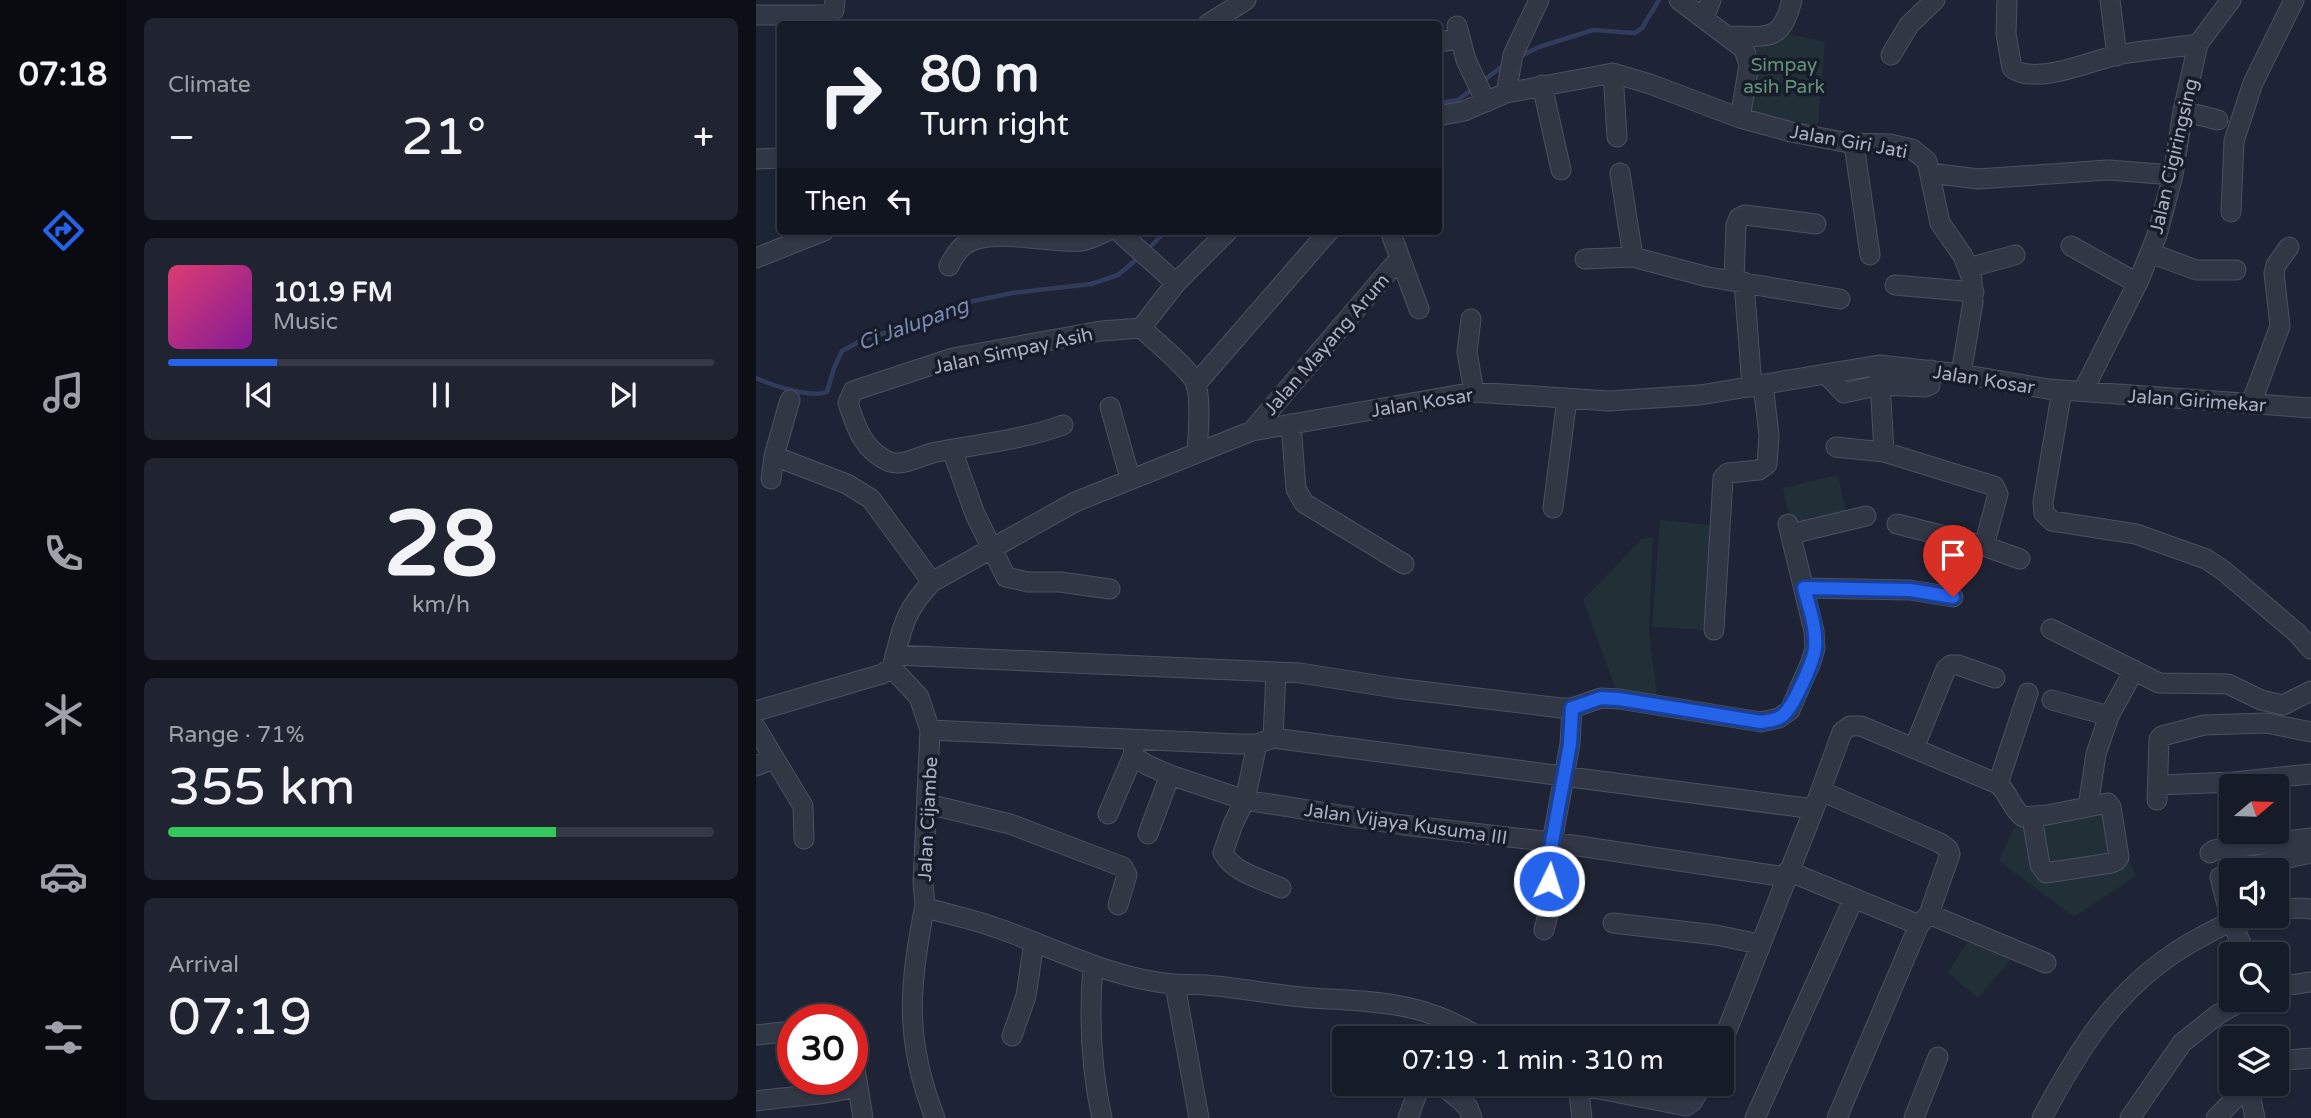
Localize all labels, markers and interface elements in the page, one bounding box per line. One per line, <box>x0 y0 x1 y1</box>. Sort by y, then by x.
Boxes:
text: 80 m <box>920 46 1039 105</box>
icon: right <box>805 49 896 140</box>
park label: Simpay asih Park <box>1743 54 1825 98</box>
text: 07:18 <box>19 56 107 94</box>
text: Climate <box>168 71 251 99</box>
street label: Jalan Cigiringsing <box>2145 76 2203 236</box>
text: 21° <box>401 106 486 169</box>
text: Turn right <box>920 106 1069 144</box>
text: − <box>168 115 195 161</box>
text: + <box>693 115 714 161</box>
street label: Jalan Giri Jati <box>1788 121 1909 163</box>
icon: left <box>881 182 919 220</box>
text: Then <box>805 186 867 217</box>
icon: directions <box>39 206 88 255</box>
street label: Jalan Mayang Arum <box>1259 270 1394 420</box>
text: 101.9 FM <box>273 277 393 308</box>
water label: Ci Jalupang <box>854 292 974 356</box>
text: Music <box>273 308 338 336</box>
street label: Jalan Simpay Asih <box>931 323 1095 379</box>
street label: Jalan Kosar <box>1931 361 2037 399</box>
icon: music <box>39 368 88 417</box>
icon: previous <box>240 376 278 414</box>
icon: pause <box>422 376 460 414</box>
icon: next <box>604 376 642 414</box>
street label: Jalan Kosar <box>1370 384 1475 422</box>
street label: Jalan Girimekar <box>2127 385 2268 417</box>
text: 28 <box>384 490 498 600</box>
pin <box>1923 525 1983 597</box>
icon: phone <box>39 529 88 578</box>
icon: arrive <box>1934 536 1972 574</box>
text: km/h <box>412 591 470 619</box>
icon: climate <box>39 690 88 739</box>
text: Range · 71% <box>168 721 304 749</box>
text: 355 km <box>168 756 356 819</box>
street label: Jalan Cijambe <box>914 756 942 882</box>
north arrow <box>2219 774 2289 844</box>
map controls <box>2219 774 2289 1096</box>
street label: Jalan Vijaya Kusuma III <box>1303 799 1509 849</box>
position arrow <box>1512 844 1586 918</box>
icon: car <box>39 852 88 901</box>
button: sound <box>2219 858 2289 928</box>
button: search <box>2219 942 2289 1012</box>
text: Arrival <box>168 951 239 979</box>
text: 07:19 <box>168 986 312 1049</box>
speed limit sign: 30 <box>777 1004 868 1095</box>
icon: filters <box>39 1013 88 1062</box>
button: layers <box>2219 1026 2289 1096</box>
text: 07:19 · 1 min · 310 m <box>1402 1045 1664 1076</box>

